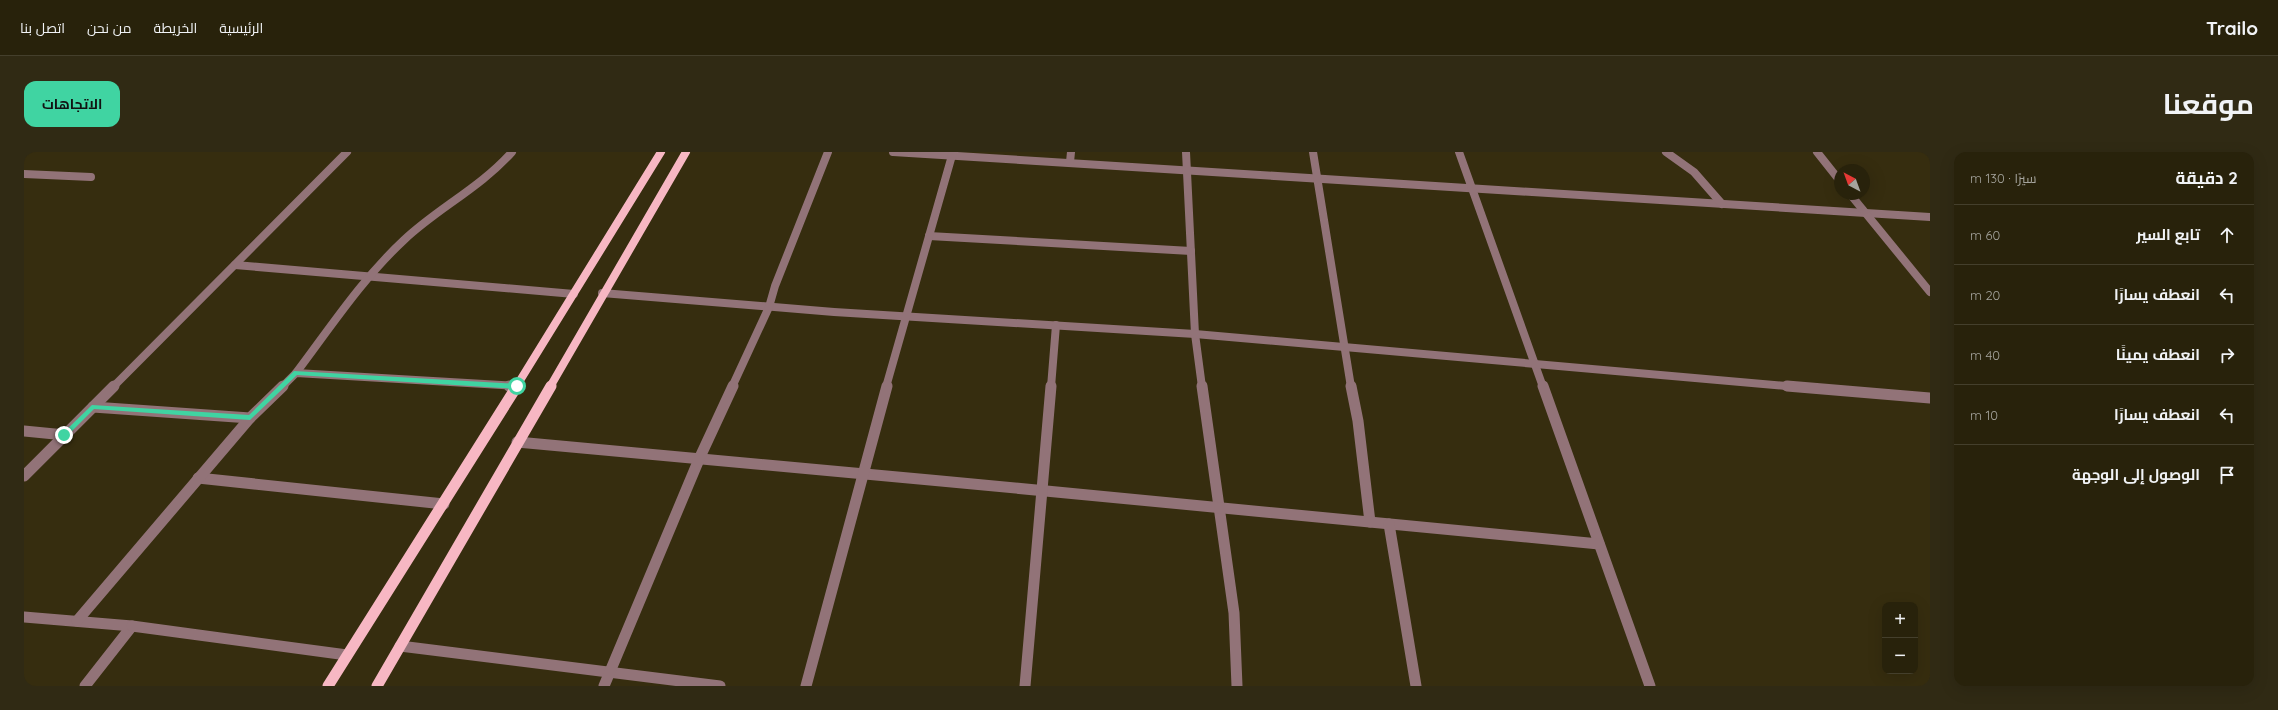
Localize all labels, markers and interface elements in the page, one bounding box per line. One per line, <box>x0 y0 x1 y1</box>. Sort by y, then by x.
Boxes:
text: Trailo <box>2206 16 2258 40</box>
text: اتصل بنا <box>20 19 65 37</box>
text: من نحن <box>87 19 132 37</box>
text: الخريطة <box>154 19 197 37</box>
text: الرئيسية <box>219 19 263 37</box>
button: الاتجاهات <box>24 81 120 127</box>
text: موقعنا <box>2163 86 2254 121</box>
north arrow <box>1834 164 1870 200</box>
text: 2 دقيقة <box>2175 167 2238 188</box>
text: سيرًا · 130 m <box>1970 170 2036 186</box>
icon: ahead <box>2216 224 2238 246</box>
text: تابع السير <box>2136 225 2200 244</box>
text: 60 m <box>1970 227 2000 243</box>
icon: left <box>2216 284 2238 306</box>
text: انعطف يسارًا <box>2114 285 2200 304</box>
text: 20 m <box>1970 287 2000 303</box>
icon: right <box>2216 344 2238 366</box>
text: انعطف يمينًا <box>2116 345 2200 364</box>
text: 40 m <box>1970 347 2000 363</box>
route start <box>508 377 526 395</box>
icon: left <box>2216 404 2238 426</box>
text: انعطف يسارًا <box>2114 405 2200 424</box>
text: 10 m <box>1970 407 1998 423</box>
route end <box>55 426 73 444</box>
icon: arrive <box>2216 464 2238 486</box>
text: الوصول إلى الوجهة <box>2072 465 2200 484</box>
map controls <box>1882 602 1918 674</box>
button: + <box>1882 602 1918 638</box>
button: − <box>1882 638 1918 674</box>

